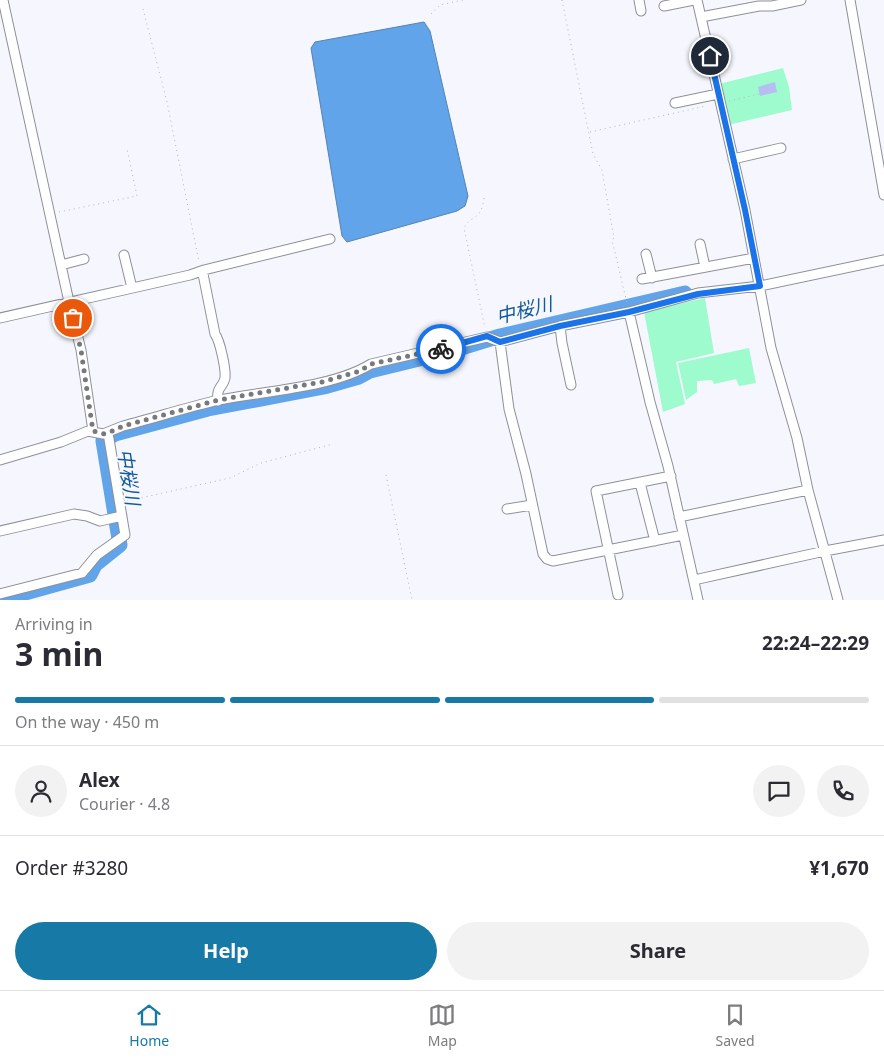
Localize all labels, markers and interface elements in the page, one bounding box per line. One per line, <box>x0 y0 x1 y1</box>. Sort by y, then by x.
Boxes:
pin <box>689 35 731 77</box>
icon: home <box>696 42 724 70</box>
water label: 中桜川 <box>493 290 557 330</box>
pin <box>52 297 94 339</box>
icon: bag <box>59 304 87 332</box>
courier <box>416 324 466 374</box>
icon: bike <box>427 335 455 363</box>
water label: 中桜川 <box>112 447 147 509</box>
text: Arriving in <box>15 613 93 635</box>
text: 22:24–22:29 <box>762 630 869 656</box>
text: 3 min <box>15 632 103 675</box>
text: On the way · 450 m <box>15 711 159 733</box>
button: person <box>15 765 67 817</box>
button: chat <box>753 765 805 817</box>
button: phone <box>817 765 869 817</box>
text: Alex <box>79 767 120 793</box>
text: Courier · 4.8 <box>79 793 170 815</box>
text: Order #3280 <box>15 855 128 881</box>
text: ¥1,670 <box>809 855 869 881</box>
button: Help <box>15 922 437 980</box>
button: Share <box>447 922 869 980</box>
tab: Home <box>129 1001 169 1050</box>
tab: Map <box>428 1001 457 1050</box>
tab: Saved <box>716 1001 755 1050</box>

